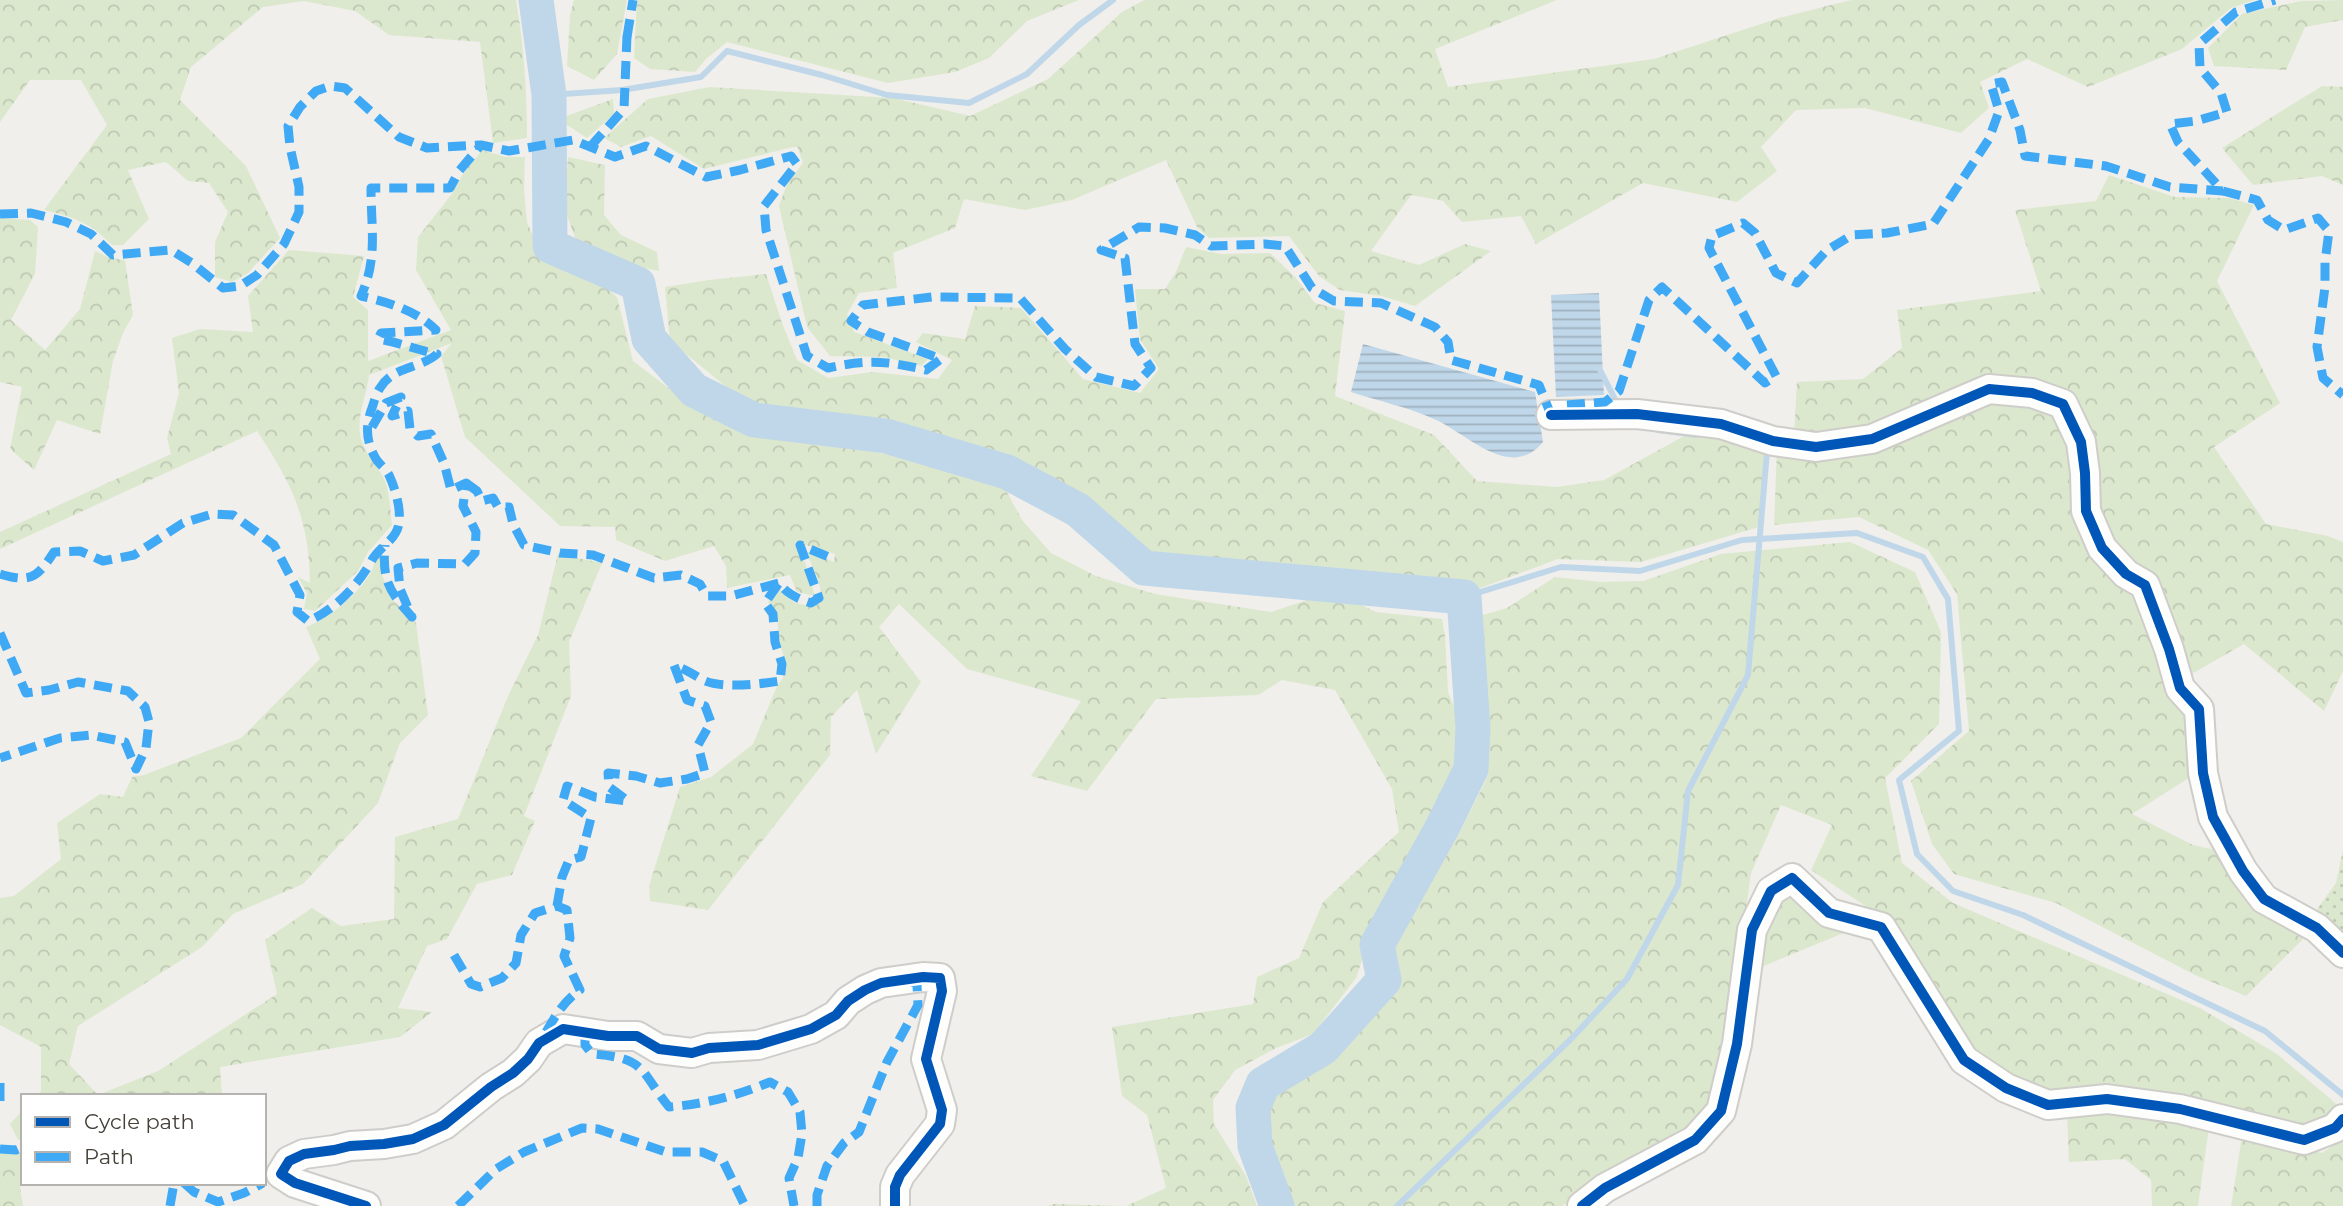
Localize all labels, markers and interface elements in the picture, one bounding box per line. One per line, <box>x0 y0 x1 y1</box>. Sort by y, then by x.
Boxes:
legend <box>21 1094 266 1185</box>
text: Cycle path <box>84 1109 195 1134</box>
text: Path <box>84 1144 134 1169</box>

